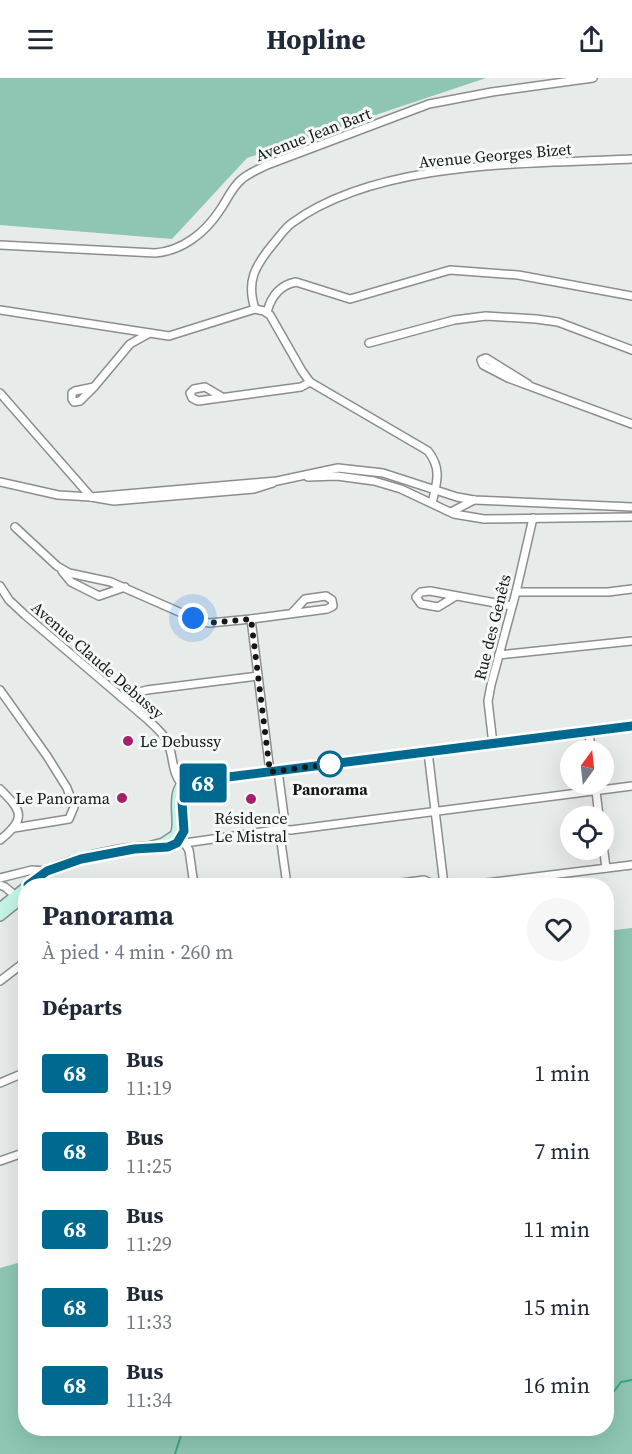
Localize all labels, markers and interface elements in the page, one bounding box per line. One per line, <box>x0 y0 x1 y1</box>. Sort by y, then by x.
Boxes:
text: Hopline <box>266 21 366 58</box>
icon: menu <box>24 23 57 56</box>
icon: share <box>575 23 608 56</box>
street label: Avenue Jean Bart <box>252 102 375 166</box>
street label: Avenue Georges Bizet <box>418 137 573 173</box>
street label: Rue des Genêts <box>468 572 516 682</box>
street label: Avenue Claude Debussy <box>27 596 170 724</box>
your location <box>178 603 208 633</box>
place label: Le Debussy <box>140 730 222 752</box>
marker: Le Debussy <box>121 734 135 748</box>
north arrow <box>560 740 614 794</box>
map controls <box>560 740 614 860</box>
marker: Panorama <box>317 751 343 777</box>
line badge: 68 <box>176 764 230 802</box>
text: 68 <box>192 769 214 798</box>
place label: Panorama <box>292 778 368 800</box>
place label: Le Panorama <box>15 787 111 809</box>
marker: Le Panorama <box>115 791 129 805</box>
marker: Résidence Le Mistral <box>244 792 258 806</box>
button: locate <box>560 806 614 860</box>
place label: Résidence Le Mistral <box>214 807 288 847</box>
text: Panorama <box>42 896 174 934</box>
button: heart <box>527 898 590 961</box>
text: À pied · 4 min · 260 m <box>42 938 233 966</box>
text: Départs <box>42 992 122 1022</box>
text: Bus <box>126 1044 163 1074</box>
text: 1 min <box>534 1058 590 1088</box>
text: 68 <box>64 1059 86 1088</box>
text: 11:19 <box>126 1074 172 1102</box>
text: Bus <box>126 1122 163 1152</box>
text: 7 min <box>534 1136 590 1166</box>
text: 68 <box>64 1137 86 1166</box>
text: 11:25 <box>126 1152 172 1180</box>
text: Bus <box>126 1200 163 1230</box>
text: 11 min <box>523 1214 590 1244</box>
text: 68 <box>64 1215 86 1244</box>
text: 11:29 <box>126 1230 172 1258</box>
text: Bus <box>126 1278 163 1308</box>
text: 15 min <box>523 1292 590 1322</box>
text: 68 <box>64 1293 86 1322</box>
text: 11:33 <box>126 1308 172 1336</box>
text: Bus <box>126 1356 163 1386</box>
text: 16 min <box>523 1370 590 1400</box>
text: 68 <box>64 1371 86 1400</box>
text: 11:34 <box>126 1386 172 1414</box>

